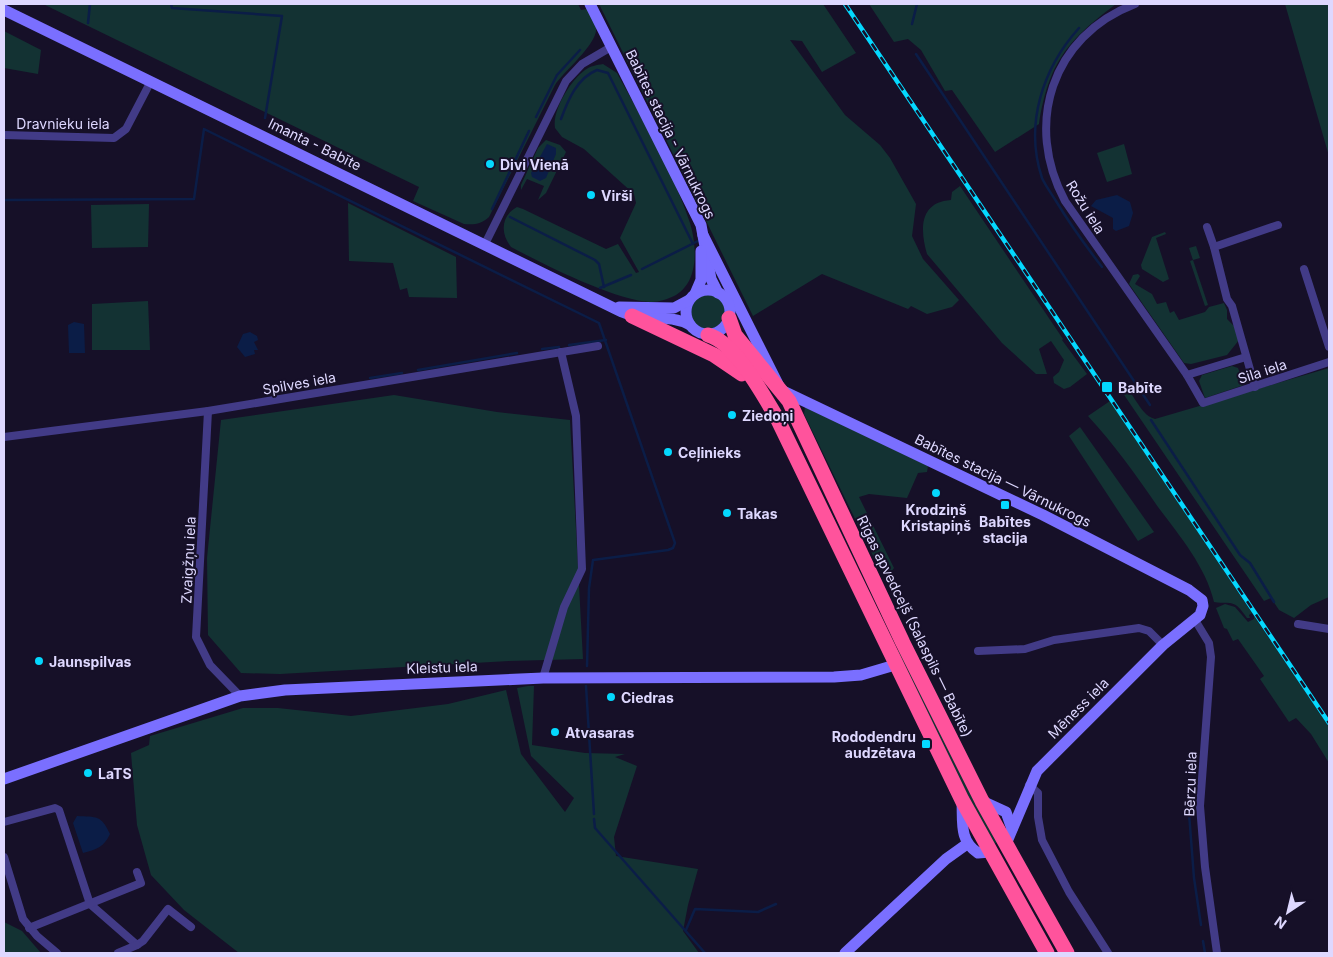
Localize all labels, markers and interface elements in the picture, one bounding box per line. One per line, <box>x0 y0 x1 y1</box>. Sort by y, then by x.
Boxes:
street label: Babītes stacija - Vārnukrogs <box>622 46 720 222</box>
street label: Imanta - Babīte <box>266 114 364 174</box>
street label: Dravnieku iela <box>16 115 110 132</box>
place label: Divi Vienā <box>500 156 569 173</box>
marker: Divi Vienā <box>484 158 496 170</box>
street label: Rožu iela <box>1063 177 1109 237</box>
place label: Virši <box>601 187 633 204</box>
marker: Virši <box>585 189 597 201</box>
street label: Sila iela <box>1235 355 1289 387</box>
street label: Spilves iela <box>261 368 337 398</box>
place label: Babīte <box>1118 379 1162 396</box>
marker: Babīte <box>1100 380 1114 394</box>
place label: Ziedoņi <box>742 407 794 425</box>
marker: Ziedoņi <box>726 409 738 421</box>
street label: Babītes stacija — Vārnukrogs <box>912 430 1094 530</box>
place label: Ceļinieks <box>678 444 741 462</box>
marker: Ceļinieks <box>662 446 674 458</box>
marker: Krodziņš Kristapiņš <box>930 487 942 499</box>
marker: Babītes stacija <box>999 499 1011 511</box>
place label: Krodziņš Kristapiņš <box>901 501 971 535</box>
place label: Takas <box>737 505 778 522</box>
marker: Takas <box>721 507 733 519</box>
street label: Rīgas apvedceļš (Salaspils — Babīte) <box>853 512 976 740</box>
place label: Babītes stacija <box>979 513 1031 546</box>
street label: Zvaigžņu iela <box>177 516 200 604</box>
place label: Jaunspilvas <box>49 653 132 670</box>
marker: Jaunspilvas <box>33 655 45 667</box>
street label: Kleistu iela <box>406 657 478 677</box>
street label: Mēness iela <box>1044 674 1112 742</box>
place label: Ciedras <box>621 689 674 706</box>
marker: Ciedras <box>605 691 617 703</box>
place label: Atvasaras <box>565 724 634 741</box>
marker: Atvasaras <box>549 726 561 738</box>
place label: Rododendru audzētava <box>832 728 916 761</box>
marker: Rododendru audzētava <box>920 738 932 750</box>
street label: Bērzu iela <box>1180 751 1200 817</box>
place label: LaTS <box>98 765 132 782</box>
marker: LaTS <box>82 767 94 779</box>
north arrow <box>1263 887 1313 937</box>
text: N <box>1271 913 1290 933</box>

